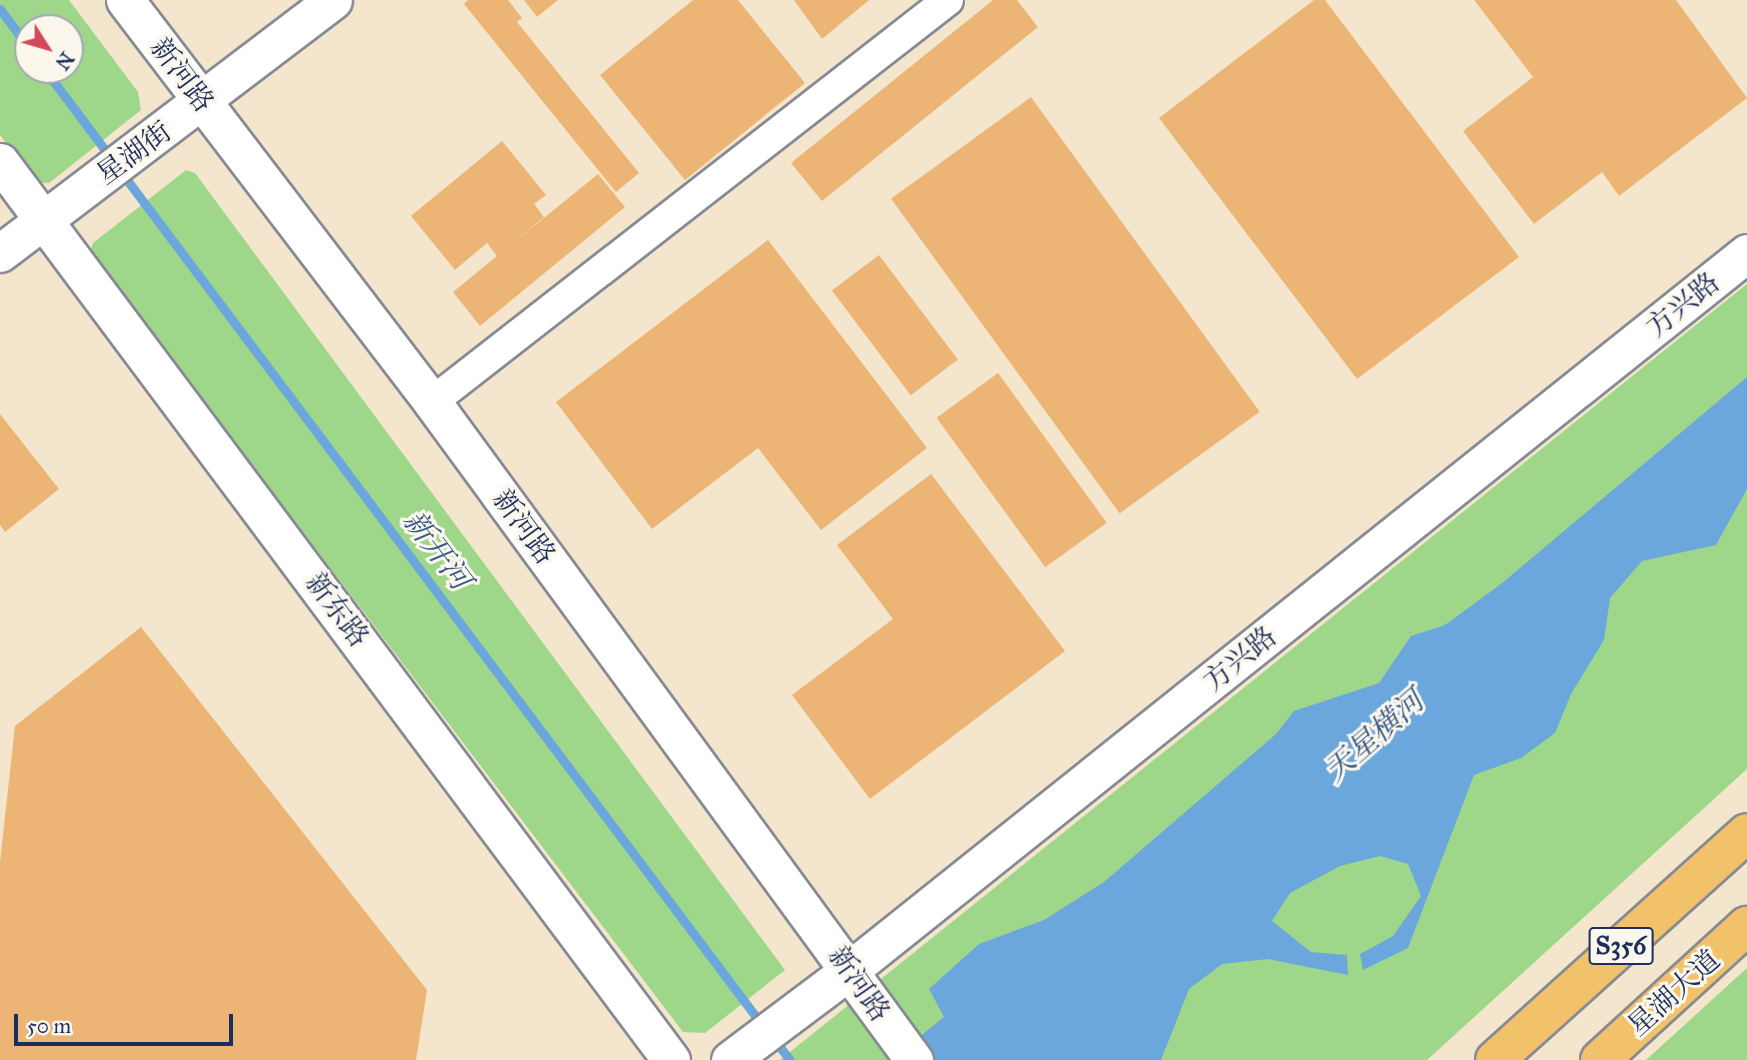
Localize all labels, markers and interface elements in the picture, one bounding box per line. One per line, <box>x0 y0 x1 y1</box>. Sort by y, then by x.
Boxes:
north arrow <box>14 14 84 84</box>
street label: 新河路 <box>143 31 221 119</box>
text: N <box>51 47 79 74</box>
street label: 星湖街 <box>90 115 178 191</box>
street label: 方兴路 <box>1640 266 1726 344</box>
street label: 新河路 <box>486 483 562 571</box>
water label: 新开河 <box>396 503 478 597</box>
street label: 新东路 <box>298 566 376 654</box>
street label: 方兴路 <box>1197 620 1283 698</box>
water label: 天星横河 <box>1317 683 1431 789</box>
road number: S356 <box>1588 923 1654 968</box>
street label: 新河路 <box>821 940 897 1028</box>
street label: 星湖大道 <box>1621 943 1727 1043</box>
scale bar <box>18 1000 236 1044</box>
text: 50 m <box>27 1013 71 1039</box>

